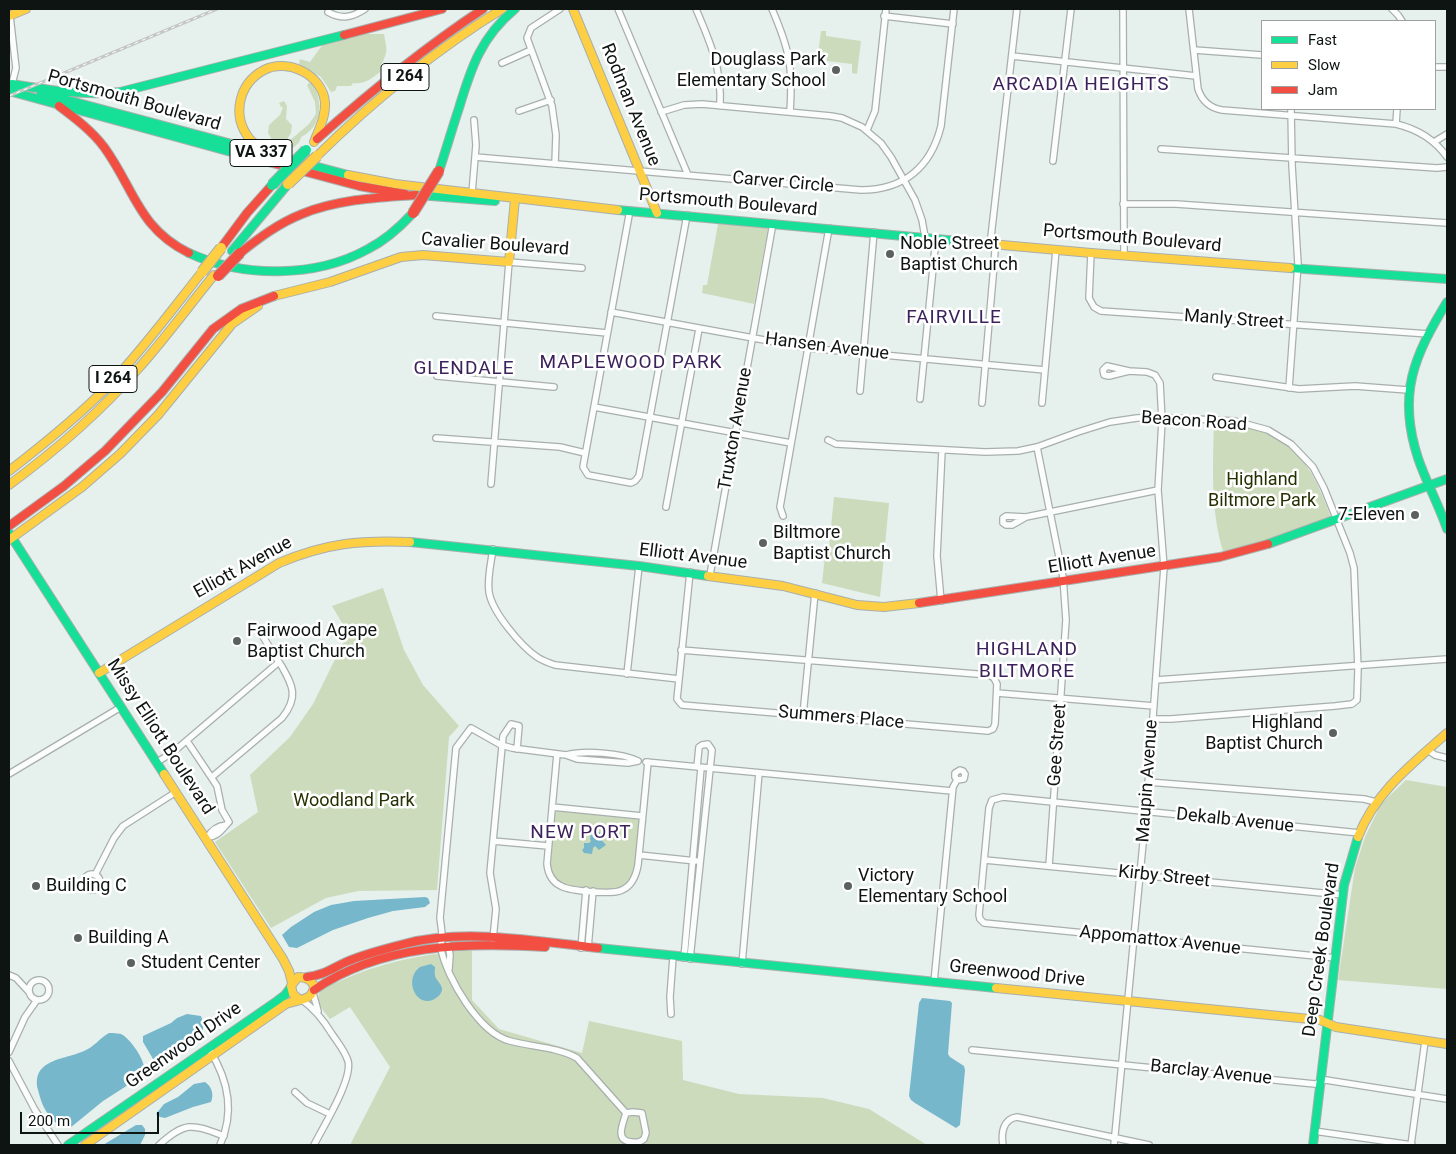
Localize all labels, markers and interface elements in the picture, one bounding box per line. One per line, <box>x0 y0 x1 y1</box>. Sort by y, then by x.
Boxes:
legend <box>1261 20 1436 110</box>
text: Fast <box>1308 31 1337 49</box>
street label: Rodman Avenue <box>596 41 664 169</box>
place label: Douglass Park Elementary School <box>677 49 826 92</box>
text: Slow <box>1308 56 1340 74</box>
road number: I 264 <box>381 64 429 90</box>
marker: Douglass Park Elementary School <box>830 64 842 76</box>
street label: Portsmouth Boulevard <box>45 66 223 136</box>
district label: ARCADIA HEIGHTS <box>991 74 1171 96</box>
text: Jam <box>1308 81 1338 99</box>
road number: VA 337 <box>230 140 292 167</box>
street label: Carver Circle <box>731 168 835 198</box>
street label: Portsmouth Boulevard <box>638 184 818 222</box>
street label: Portsmouth Boulevard <box>1042 220 1222 258</box>
street label: Cavalier Boulevard <box>420 229 570 261</box>
place label: Noble Street Baptist Church <box>900 233 1018 276</box>
marker: Noble Street Baptist Church <box>884 248 896 260</box>
street label: Manly Street <box>1183 306 1285 334</box>
district label: FAIRVILLE <box>905 307 1003 329</box>
street label: Hansen Avenue <box>764 329 890 365</box>
district label: MAPLEWOOD PARK <box>538 352 724 374</box>
district label: GLENDALE <box>412 358 516 380</box>
road number: I 264 <box>89 366 137 392</box>
street label: Truxton Avenue <box>715 366 757 492</box>
street label: Beacon Road <box>1140 408 1248 436</box>
park label: Highland Biltmore Park <box>1208 469 1316 512</box>
place label: 7-Eleven <box>1338 504 1405 526</box>
marker: 7-Eleven <box>1409 509 1421 521</box>
place label: Biltmore Baptist Church <box>773 522 891 564</box>
street label: Elliott Avenue <box>190 532 296 604</box>
marker: Biltmore Baptist Church <box>757 537 769 549</box>
street label: Elliott Avenue <box>638 540 748 574</box>
street label: Elliott Avenue <box>1047 541 1157 579</box>
place label: Fairwood Agape Baptist Church <box>247 620 377 662</box>
marker: Fairwood Agape Baptist Church <box>231 635 243 647</box>
district label: HIGHLAND BILTMORE <box>975 639 1079 683</box>
street label: Missy Elliott Boulevard <box>102 655 218 819</box>
street label: Summers Place <box>777 702 905 734</box>
street label: Gee Street <box>1044 703 1072 787</box>
place label: Highland Baptist Church <box>1205 712 1323 754</box>
street label: Maupin Avenue <box>1133 719 1163 843</box>
marker: Highland Baptist Church <box>1327 727 1339 739</box>
park label: Woodland Park <box>293 790 415 812</box>
street label: Dekalb Avenue <box>1175 804 1295 838</box>
district label: NEW PORT <box>529 822 633 844</box>
street label: Kirby Street <box>1117 861 1211 893</box>
street label: Deep Creek Boulevard <box>1299 862 1345 1038</box>
place label: Victory Elementary School <box>858 865 1007 908</box>
place label: Building C <box>46 875 127 897</box>
marker: Building C <box>30 880 42 892</box>
marker: Victory Elementary School <box>842 880 854 892</box>
street label: Appomattox Avenue <box>1078 922 1242 960</box>
place label: Building A <box>88 927 169 949</box>
marker: Building A <box>72 932 84 944</box>
place label: Student Center <box>141 952 260 974</box>
street label: Greenwood Drive <box>948 956 1086 992</box>
marker: Student Center <box>125 957 137 969</box>
street label: Greenwood Drive <box>122 998 246 1094</box>
street label: Barclay Avenue <box>1149 1056 1273 1090</box>
scale bar <box>22 1102 161 1134</box>
text: 200 m <box>28 1112 70 1130</box>

